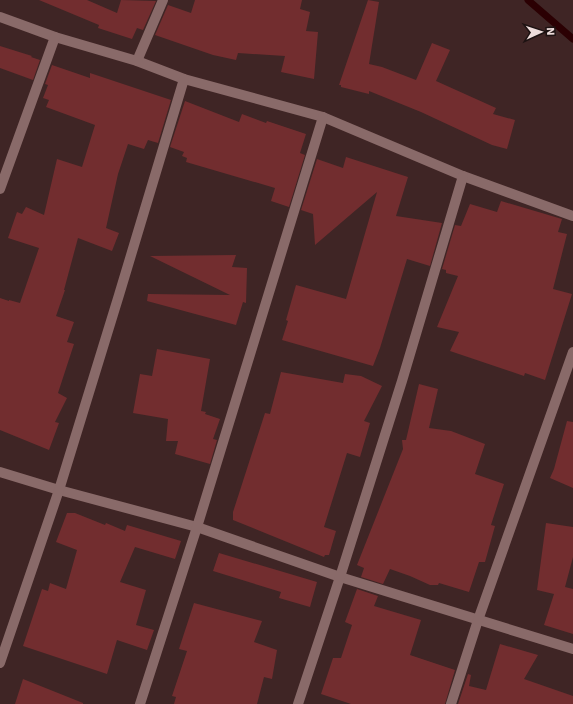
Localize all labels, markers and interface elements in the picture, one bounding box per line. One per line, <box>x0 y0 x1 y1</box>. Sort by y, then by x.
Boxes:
north arrow <box>521 12 561 52</box>
text: N <box>544 27 557 36</box>

